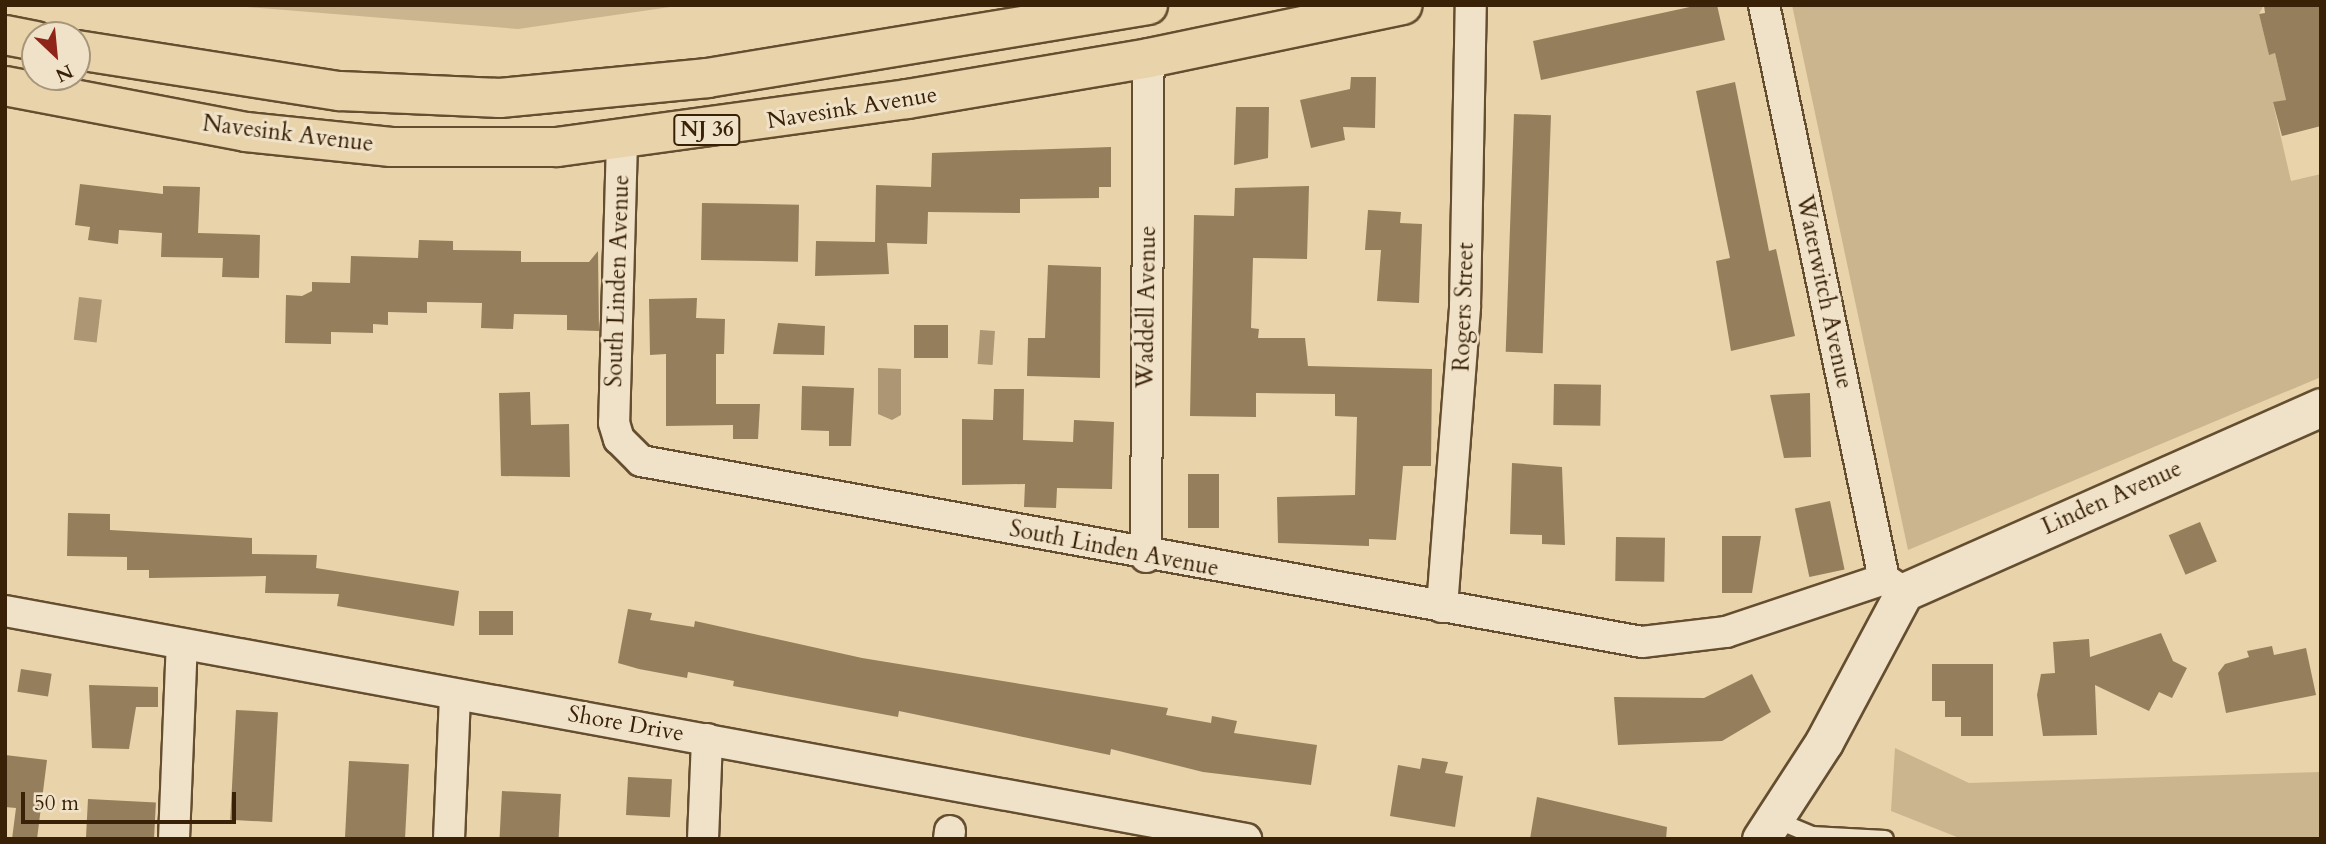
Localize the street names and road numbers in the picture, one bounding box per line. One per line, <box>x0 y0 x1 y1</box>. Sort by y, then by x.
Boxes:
street label: Navesink Avenue <box>765 81 939 135</box>
street label: Navesink Avenue <box>201 110 375 158</box>
road number: NJ 36 <box>672 113 742 148</box>
street label: South Linden Avenue <box>600 174 636 388</box>
street label: Waterwitch Avenue <box>1790 193 1858 391</box>
street label: Waddell Avenue <box>1132 225 1162 389</box>
street label: Rogers Street <box>1448 242 1480 372</box>
street label: Linden Avenue <box>2038 455 2186 541</box>
street label: South Linden Avenue <box>1007 515 1221 583</box>
street label: Shore Drive <box>566 700 686 748</box>

